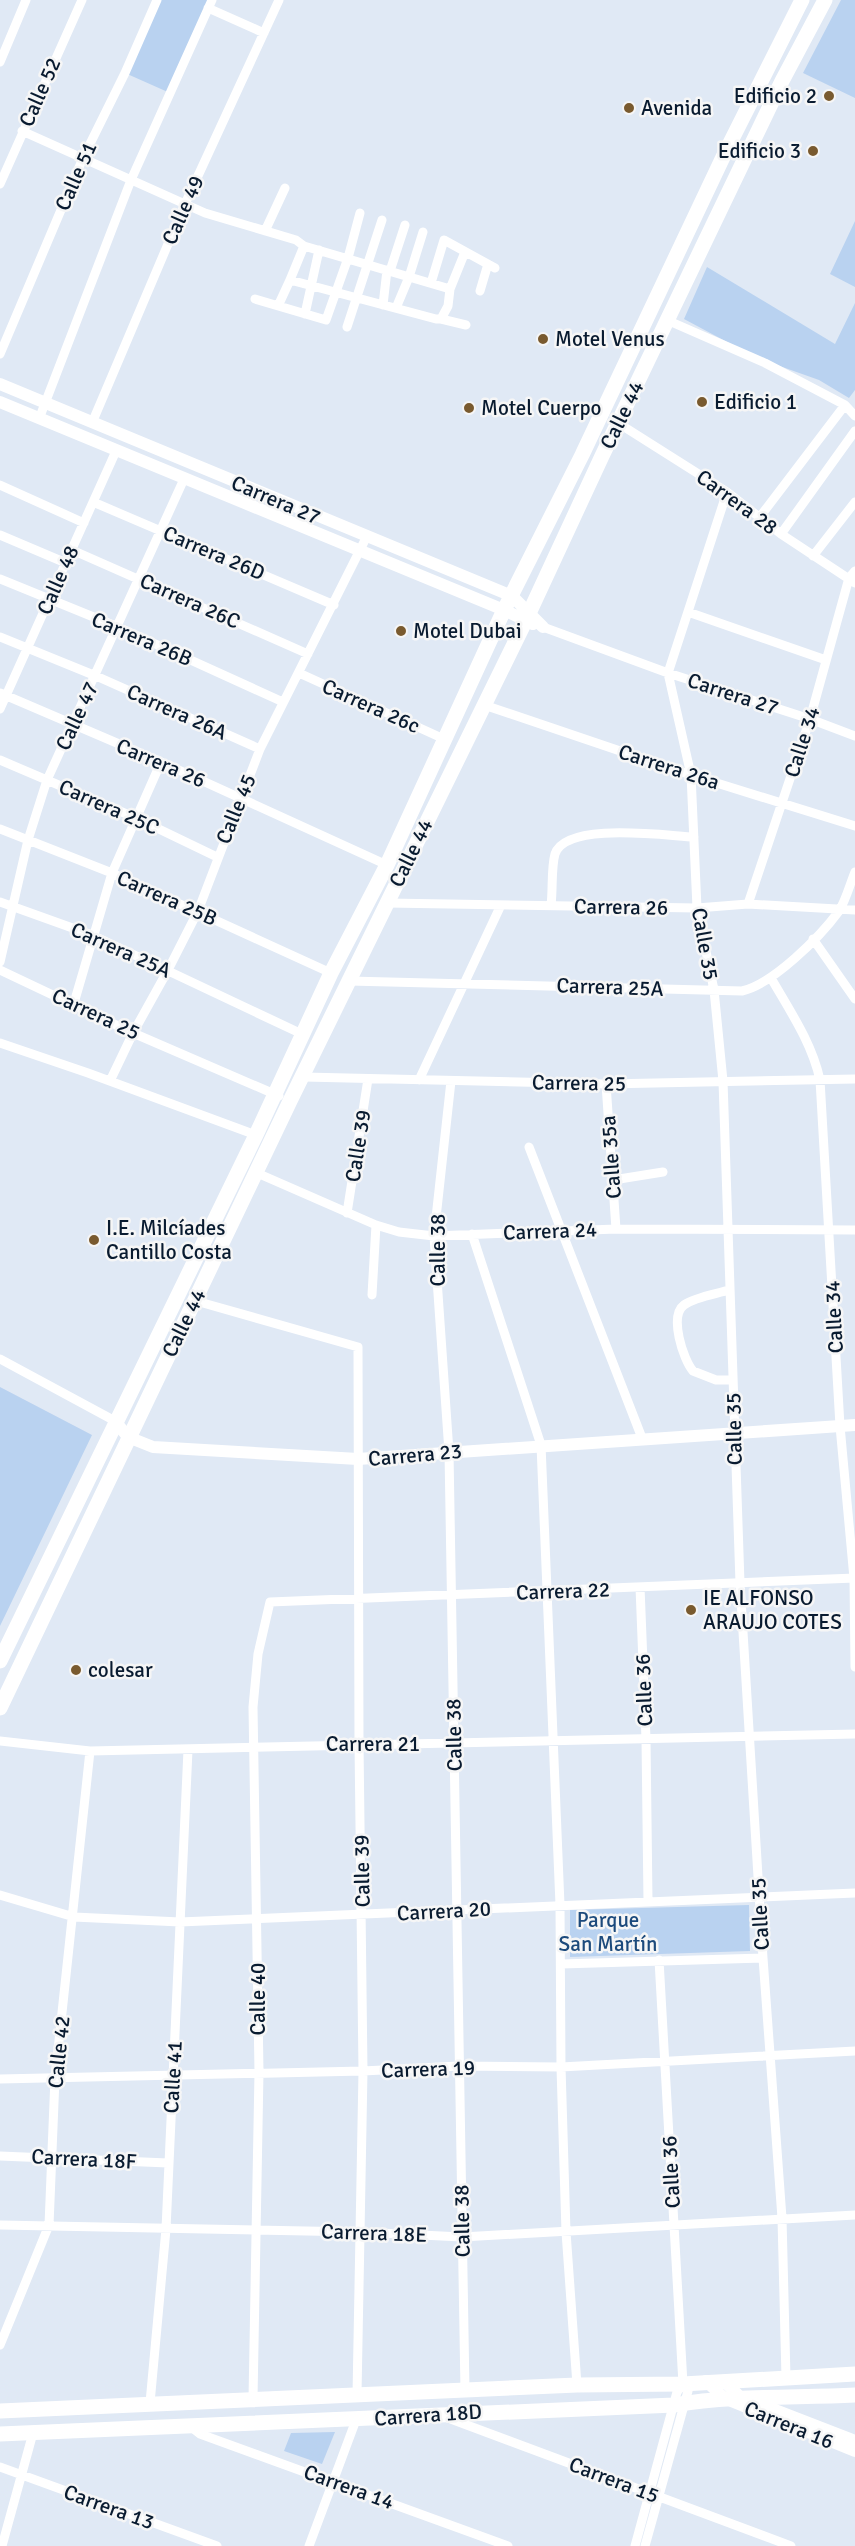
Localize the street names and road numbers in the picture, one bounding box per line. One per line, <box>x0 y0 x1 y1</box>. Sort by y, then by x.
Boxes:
street label: Calle 52 <box>13 53 67 131</box>
street label: Calle 51 <box>49 137 103 215</box>
street label: Calle 49 <box>156 171 210 249</box>
street label: Calle 44 <box>594 377 650 453</box>
street label: Carrera 28 <box>691 464 783 540</box>
street label: Carrera 27 <box>228 470 324 530</box>
street label: Carrera 26D <box>159 520 269 586</box>
street label: Calle 48 <box>31 541 85 619</box>
street label: Carrera 26C <box>136 567 244 635</box>
street label: Carrera 26B <box>88 606 196 672</box>
street label: Carrera 27 <box>684 667 782 721</box>
street label: Carrera 26c <box>318 673 424 739</box>
street label: Calle 47 <box>50 677 104 755</box>
street label: Carrera 26A <box>123 678 231 746</box>
street label: Calle 34 <box>778 703 826 781</box>
street label: Carrera 26 <box>113 733 209 793</box>
street label: Carrera 26a <box>615 738 723 796</box>
street label: Calle 45 <box>210 770 262 848</box>
street label: Carrera 25C <box>55 773 163 841</box>
street label: Calle 44 <box>383 815 439 891</box>
street label: Carrera 25B <box>113 864 221 932</box>
street label: Carrera 26 <box>574 893 668 921</box>
street label: Calle 35 <box>686 906 724 982</box>
street label: Carrera 25A <box>67 916 175 984</box>
street label: Carrera 25A <box>556 972 664 1002</box>
street label: Carrera 25 <box>48 982 144 1046</box>
street label: Carrera 25 <box>532 1069 626 1097</box>
street label: Calle 39 <box>339 1108 377 1184</box>
street label: Calle 35a <box>595 1114 627 1200</box>
street label: Calle 38 <box>425 1214 451 1286</box>
street label: Carrera 24 <box>502 1216 598 1246</box>
street label: Calle 34 <box>819 1280 849 1354</box>
street label: Calle 44 <box>156 1285 212 1361</box>
street label: Calle 35 <box>720 1392 748 1466</box>
street label: Carrera 23 <box>367 1438 463 1472</box>
street label: Carrera 22 <box>515 1576 611 1606</box>
street label: Calle 36 <box>630 1653 658 1727</box>
street label: Calle 38 <box>440 1698 468 1772</box>
street label: Carrera 21 <box>326 1731 420 1757</box>
street label: Calle 39 <box>348 1834 376 1908</box>
street label: Calle 35 <box>745 1877 775 1951</box>
street label: Carrera 20 <box>396 1896 492 1926</box>
street label: Calle 40 <box>245 1963 271 2035</box>
street label: Calle 42 <box>42 2014 76 2090</box>
street label: Calle 41 <box>158 2040 188 2114</box>
street label: Carrera 19 <box>380 2054 476 2084</box>
street label: Calle 36 <box>656 2135 686 2209</box>
street label: Carrera 18F <box>31 2143 137 2175</box>
street label: Calle 38 <box>448 2184 476 2258</box>
street label: Carrera 18E <box>320 2218 428 2248</box>
street label: Carrera 16 <box>740 2395 838 2455</box>
street label: Carrera 18D <box>373 2398 483 2432</box>
street label: Carrera 15 <box>565 2451 663 2509</box>
street label: Carrera 14 <box>300 2459 398 2515</box>
street label: Carrera 13 <box>60 2479 158 2535</box>

